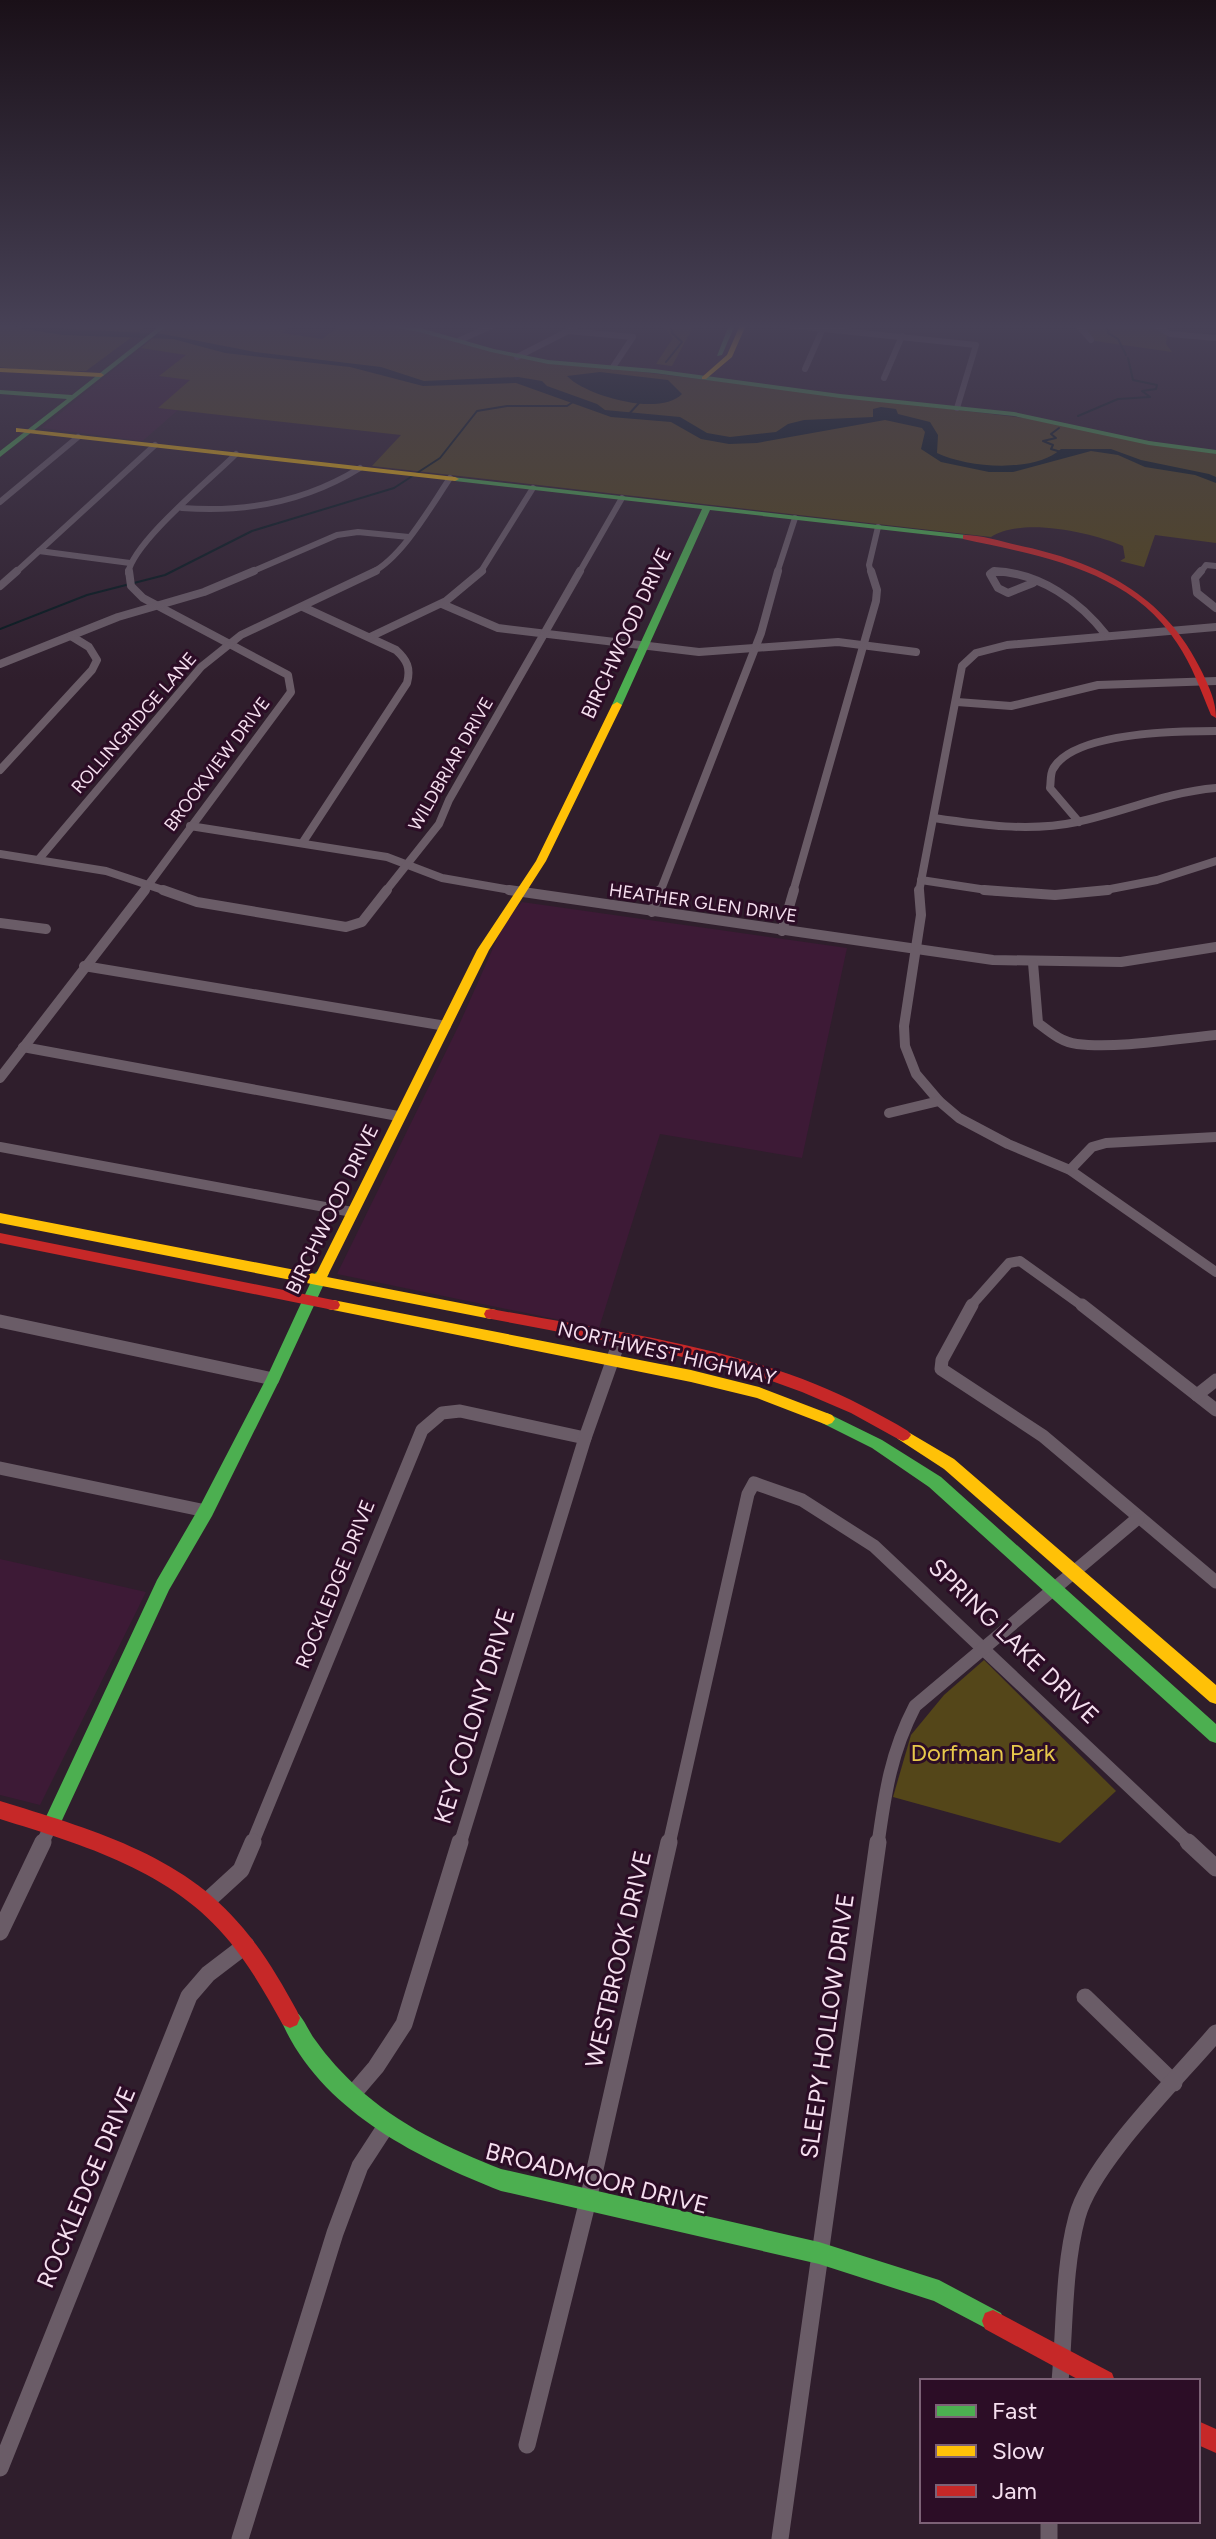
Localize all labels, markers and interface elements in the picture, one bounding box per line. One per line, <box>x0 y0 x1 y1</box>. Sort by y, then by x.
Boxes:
street label: BIRCHWOOD DRIVE <box>576 544 676 722</box>
street label: ROLLINGRIDGE LANE <box>67 648 201 798</box>
street label: BROOKVIEW DRIVE <box>159 692 275 836</box>
street label: WILDBRIAR DRIVE <box>404 693 498 835</box>
street label: HEATHER GLEN DRIVE <box>608 879 798 927</box>
street label: BIRCHWOOD DRIVE <box>280 1120 384 1298</box>
street label: NORTHWEST HIGHWAY <box>555 1316 779 1390</box>
street label: ROCKLEDGE DRIVE <box>290 1496 380 1672</box>
street label: SPRING LAKE DRIVE <box>923 1552 1105 1730</box>
street label: KEY COLONY DRIVE <box>427 1605 521 1827</box>
park label: Dorfman Park <box>910 1738 1056 1767</box>
street label: WESTBROOK DRIVE <box>579 1848 657 2070</box>
street label: SLEEPY HOLLOW DRIVE <box>794 1892 860 2160</box>
street label: ROCKLEDGE DRIVE <box>30 2082 142 2292</box>
street label: BROADMOOR DRIVE <box>483 2136 711 2220</box>
legend <box>920 2379 1200 2523</box>
text: Fast <box>992 2396 1037 2425</box>
text: Slow <box>992 2436 1045 2465</box>
text: Jam <box>992 2476 1037 2505</box>

